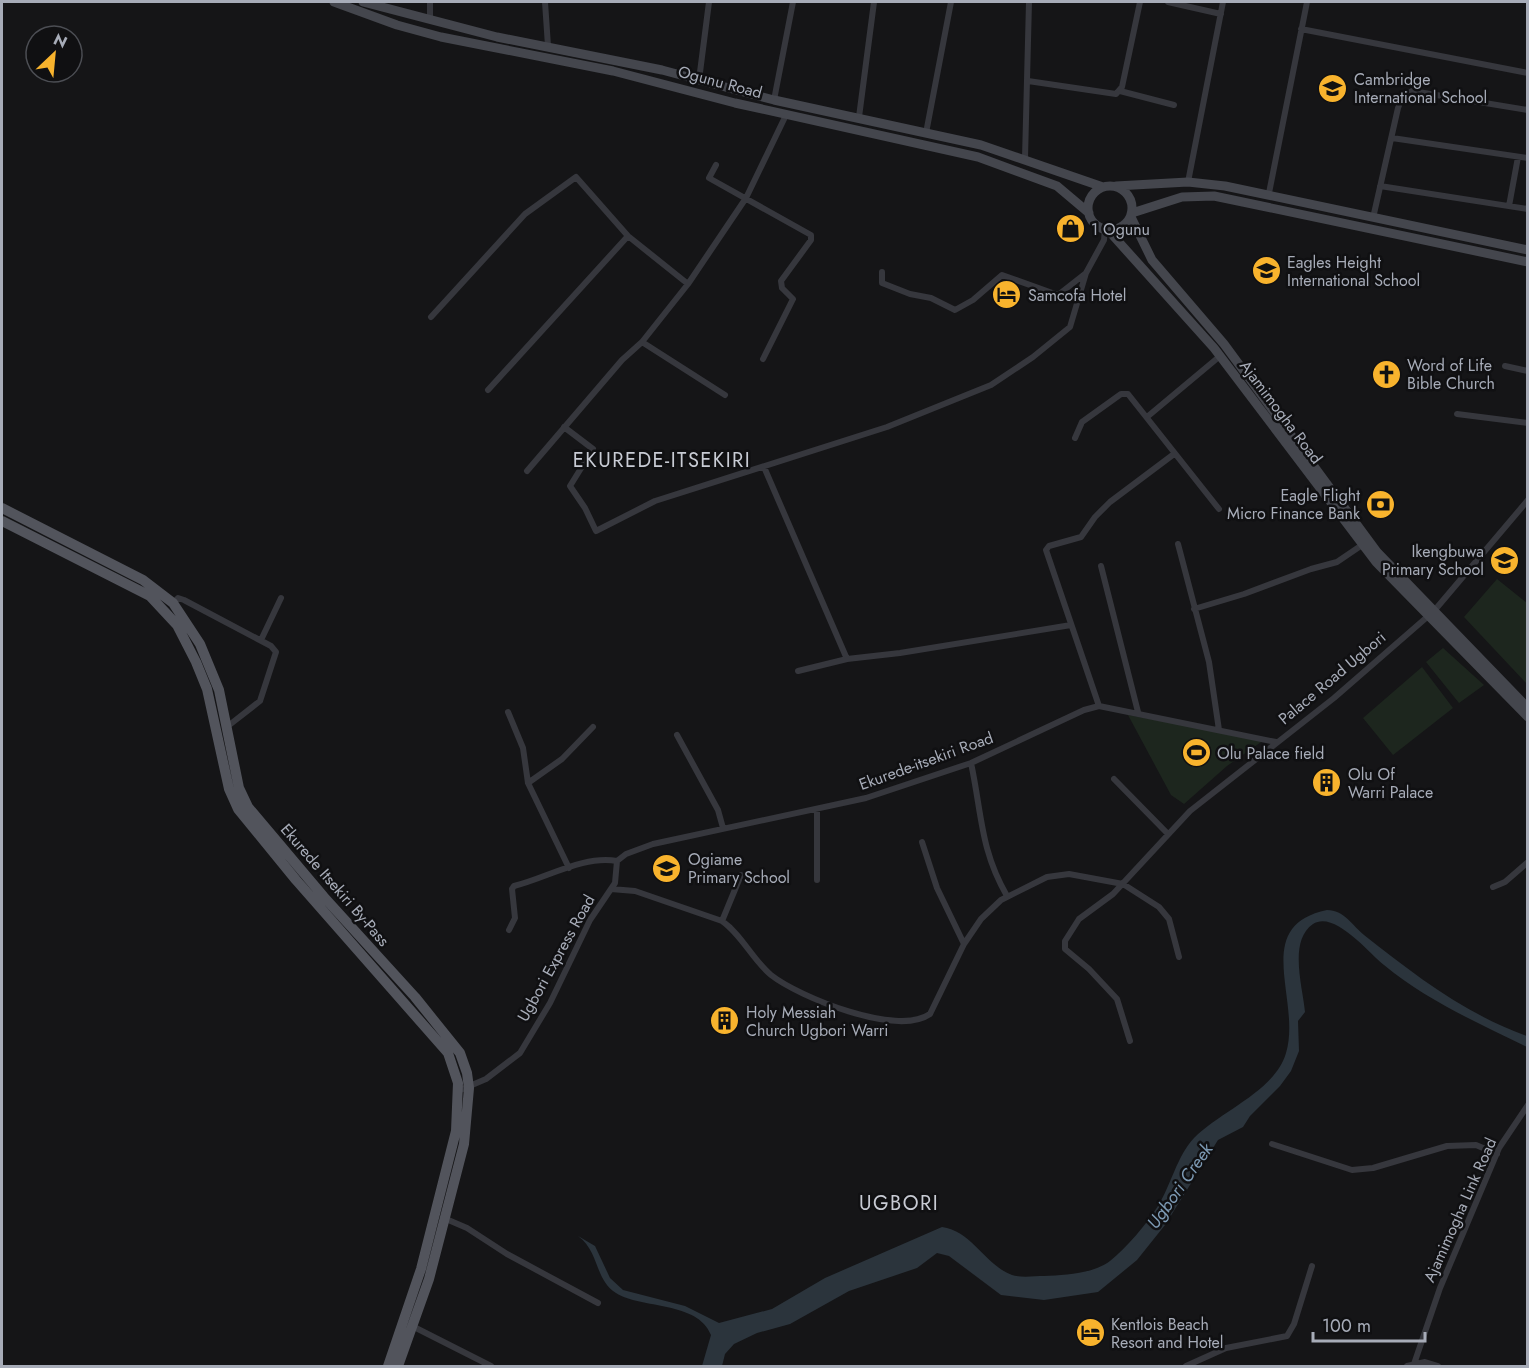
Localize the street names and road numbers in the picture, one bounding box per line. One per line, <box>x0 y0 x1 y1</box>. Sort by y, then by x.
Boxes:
street label: Ogunu Road <box>675 60 765 104</box>
street label: Ajamimogha Road <box>1234 355 1328 469</box>
street label: Palace Road Ugbori <box>1273 626 1391 730</box>
street label: Ekurede-itsekiri Road <box>856 726 996 796</box>
street label: Ekurede Itsekiri By-Pass <box>275 819 395 951</box>
street label: Ugbori Express Road <box>512 890 600 1026</box>
street label: Ajamimogha Link Road <box>1418 1134 1502 1286</box>

